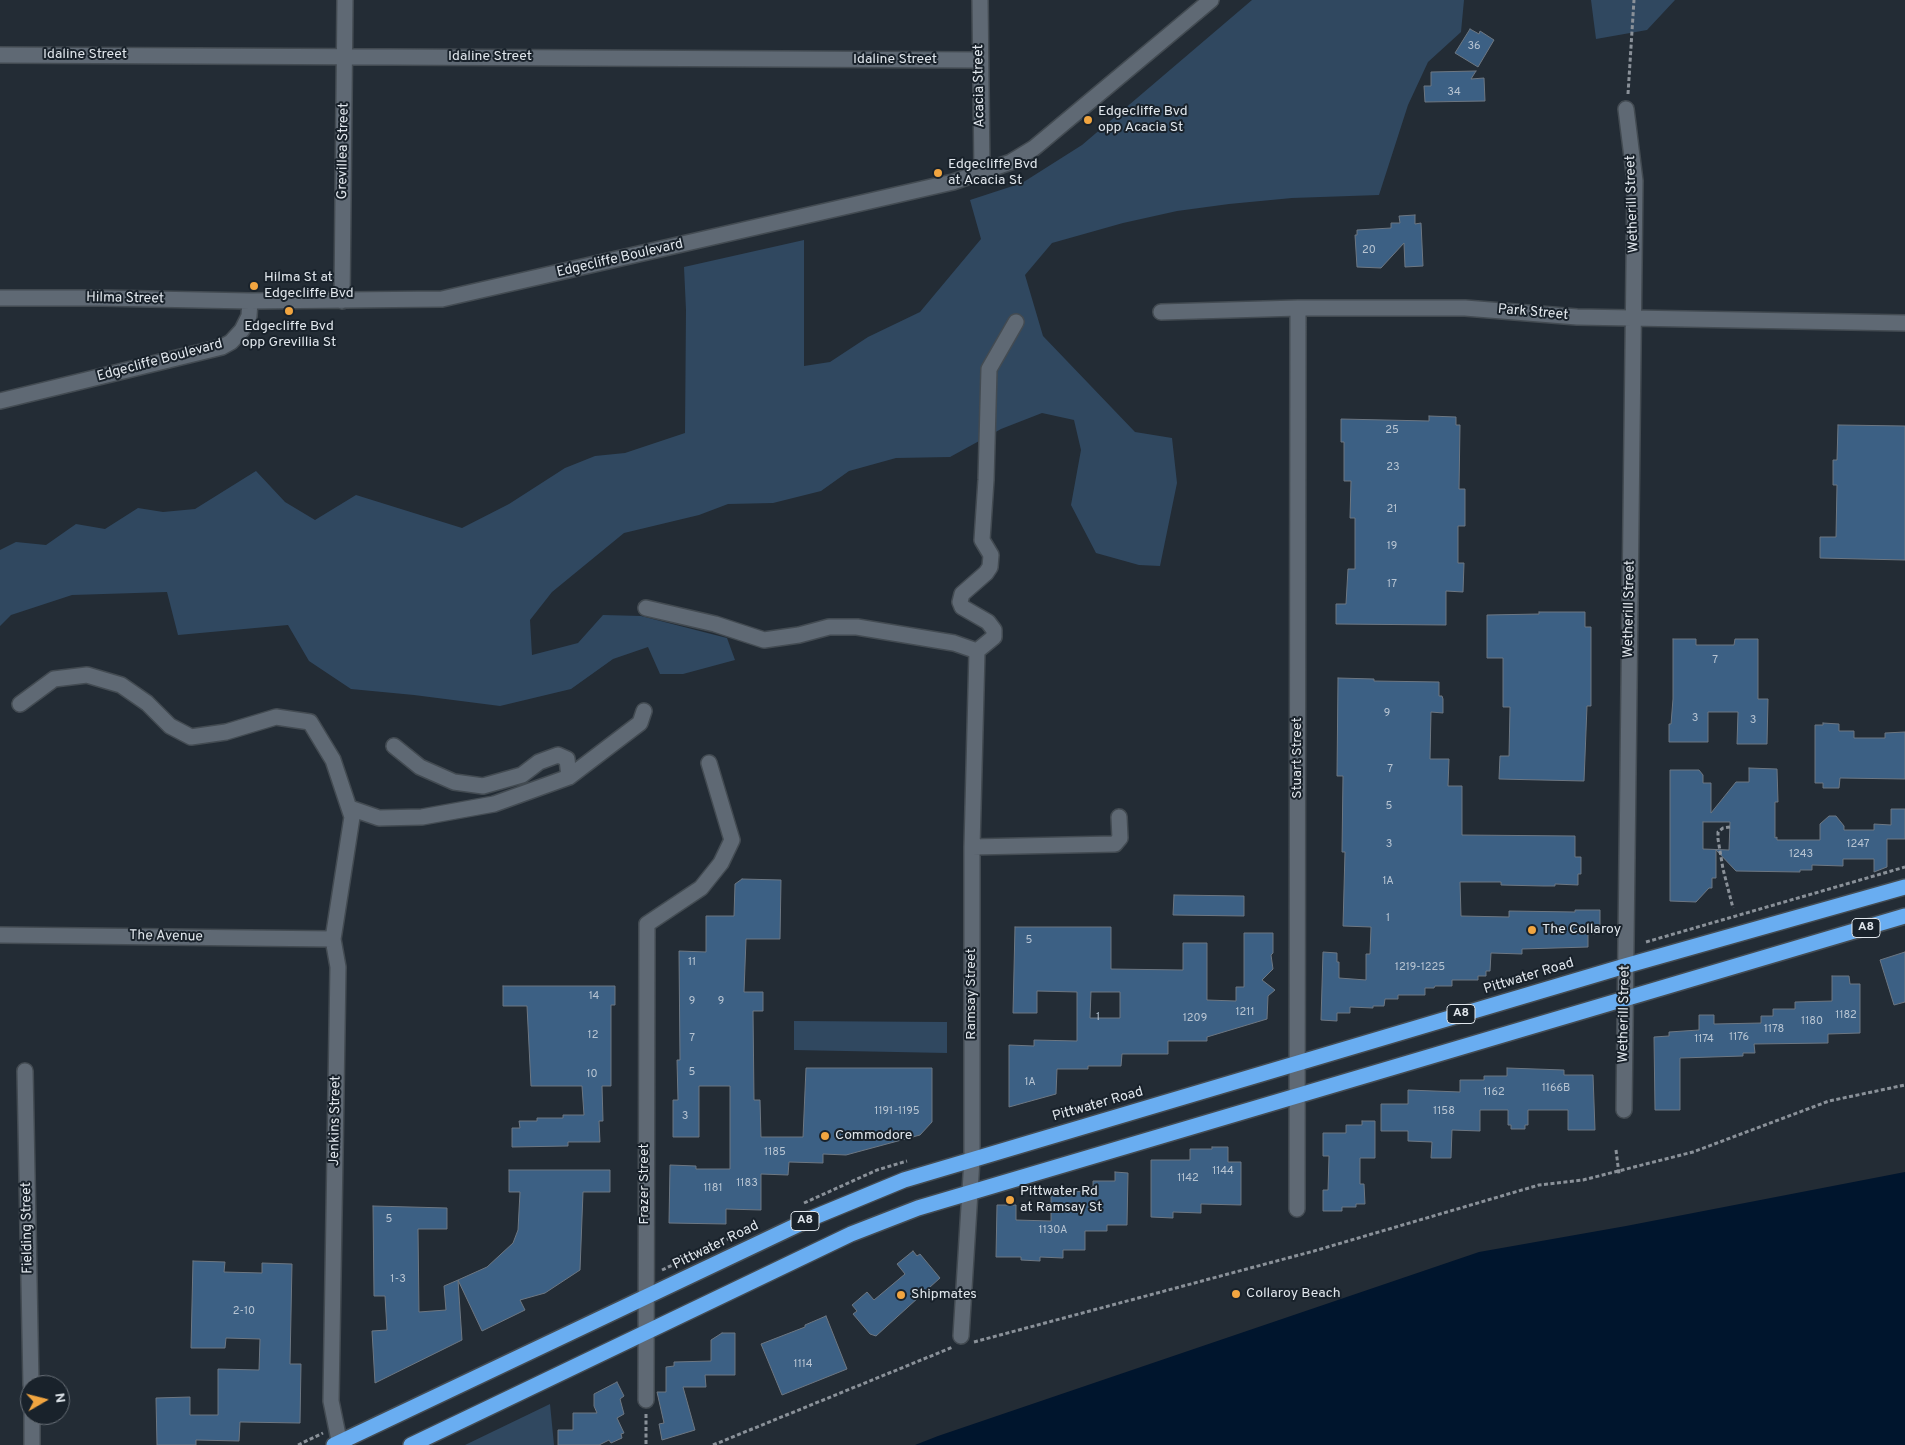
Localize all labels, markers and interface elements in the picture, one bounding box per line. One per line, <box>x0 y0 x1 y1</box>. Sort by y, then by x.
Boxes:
house number: 36 <box>1467 40 1481 54</box>
street label: Acacia Street <box>971 44 989 128</box>
street label: Idaline Street <box>43 47 127 63</box>
street label: Idaline Street <box>448 49 532 65</box>
street label: Idaline Street <box>853 52 937 68</box>
house number: 34 <box>1447 86 1461 100</box>
street label: Grevillea Street <box>335 103 353 199</box>
place label: Edgecliffe Bvd opp Acacia St <box>1098 104 1188 136</box>
marker: Edgecliffe Bvd opp Acacia St <box>1082 114 1094 126</box>
street label: Wetherill Street <box>1623 155 1643 253</box>
place label: Edgecliffe Bvd at Acacia St <box>948 157 1038 190</box>
marker: Edgecliffe Bvd at Acacia St <box>932 167 944 179</box>
street label: Edgecliffe Boulevard <box>555 236 685 282</box>
house number: 20 <box>1362 244 1376 258</box>
place label: Hilma St at Edgecliffe Bvd <box>264 270 354 302</box>
marker: Hilma St at Edgecliffe Bvd <box>248 280 260 292</box>
street label: Hilma Street <box>86 290 164 308</box>
street label: Park Street <box>1497 302 1569 324</box>
marker: Edgecliffe Bvd opp Grevillia St <box>283 305 295 317</box>
place label: Edgecliffe Bvd opp Grevillia St <box>242 319 336 352</box>
street label: Edgecliffe Boulevard <box>95 336 225 386</box>
house number: 25 <box>1385 424 1399 438</box>
house number: 23 <box>1386 461 1400 475</box>
house number: 21 <box>1387 503 1397 517</box>
house number: 19 <box>1387 540 1397 554</box>
street label: Wetherill Street <box>1621 560 1639 658</box>
house number: 17 <box>1387 578 1397 592</box>
house number: 7 <box>1712 654 1718 668</box>
house number: 9 <box>1384 707 1390 721</box>
house number: 3 <box>1692 712 1698 726</box>
house number: 3 <box>1750 714 1756 728</box>
street label: Stuart Street <box>1290 717 1306 799</box>
house number: 7 <box>1387 763 1393 777</box>
house number: 5 <box>1386 800 1392 814</box>
house number: 3 <box>1386 838 1392 852</box>
house number: 1247 <box>1846 838 1870 852</box>
house number: 1243 <box>1789 848 1813 862</box>
house number: 1A <box>1382 875 1394 889</box>
house number: 1 <box>1386 912 1390 926</box>
road number: A8 <box>1852 918 1880 938</box>
place label: The Collaroy <box>1542 922 1621 938</box>
marker: The Collaroy <box>1526 924 1538 936</box>
street label: The Avenue <box>129 928 203 946</box>
house number: 5 <box>1026 934 1032 948</box>
street label: Ramsay Street <box>964 948 980 1040</box>
street label: Pittwater Road <box>1482 955 1576 999</box>
house number: 11 <box>688 956 696 970</box>
house number: 1219-1225 <box>1395 961 1445 975</box>
street label: Wetherill Street <box>1616 965 1634 1063</box>
house number: 14 <box>589 990 599 1004</box>
house number: 9 <box>689 995 695 1009</box>
house number: 9 <box>718 995 724 1009</box>
road number: A8 <box>1447 1004 1475 1024</box>
house number: 1211 <box>1235 1006 1255 1020</box>
house number: 1182 <box>1835 1009 1857 1023</box>
house number: 1 <box>1096 1011 1100 1025</box>
house number: 1209 <box>1183 1012 1207 1026</box>
house number: 1180 <box>1801 1015 1823 1029</box>
house number: 1178 <box>1764 1023 1784 1037</box>
house number: 12 <box>588 1029 598 1043</box>
house number: 1176 <box>1729 1031 1749 1045</box>
house number: 7 <box>689 1032 695 1046</box>
house number: 1174 <box>1694 1033 1714 1047</box>
house number: 5 <box>689 1066 695 1080</box>
house number: 10 <box>586 1068 598 1082</box>
street label: Jenkins Street <box>327 1076 345 1166</box>
house number: 1A <box>1024 1076 1036 1090</box>
house number: 1166B <box>1542 1082 1570 1096</box>
street label: Pittwater Road <box>1051 1084 1145 1126</box>
house number: 1162 <box>1483 1086 1505 1100</box>
house number: 1191-1195 <box>874 1105 920 1119</box>
house number: 1158 <box>1433 1105 1455 1119</box>
house number: 3 <box>682 1110 688 1124</box>
place label: Commodore <box>835 1128 912 1144</box>
marker: Commodore <box>819 1130 831 1142</box>
street label: Frazer Street <box>637 1143 653 1225</box>
house number: 1185 <box>764 1146 786 1160</box>
house number: 1144 <box>1212 1165 1234 1179</box>
house number: 1142 <box>1177 1172 1199 1186</box>
house number: 1183 <box>736 1177 758 1191</box>
street label: Fielding Street <box>19 1182 37 1274</box>
house number: 1181 <box>703 1182 723 1196</box>
place label: Pittwater Rd at Ramsay St <box>1020 1184 1102 1216</box>
marker: Pittwater Rd at Ramsay St <box>1004 1194 1016 1206</box>
road number: A8 <box>791 1212 819 1230</box>
house number: 5 <box>386 1213 392 1227</box>
street label: Pittwater Road <box>670 1218 762 1274</box>
house number: 1130A <box>1039 1224 1067 1238</box>
house number: 1-3 <box>390 1273 406 1287</box>
place label: Collaroy Beach <box>1246 1286 1341 1302</box>
place label: Shipmates <box>911 1287 977 1303</box>
marker: Collaroy Beach <box>1230 1288 1242 1300</box>
marker: Shipmates <box>895 1289 907 1301</box>
house number: 2-10 <box>233 1305 255 1319</box>
house number: 1114 <box>794 1358 812 1372</box>
north arrow <box>20 1375 70 1425</box>
text: N <box>50 1392 68 1404</box>

